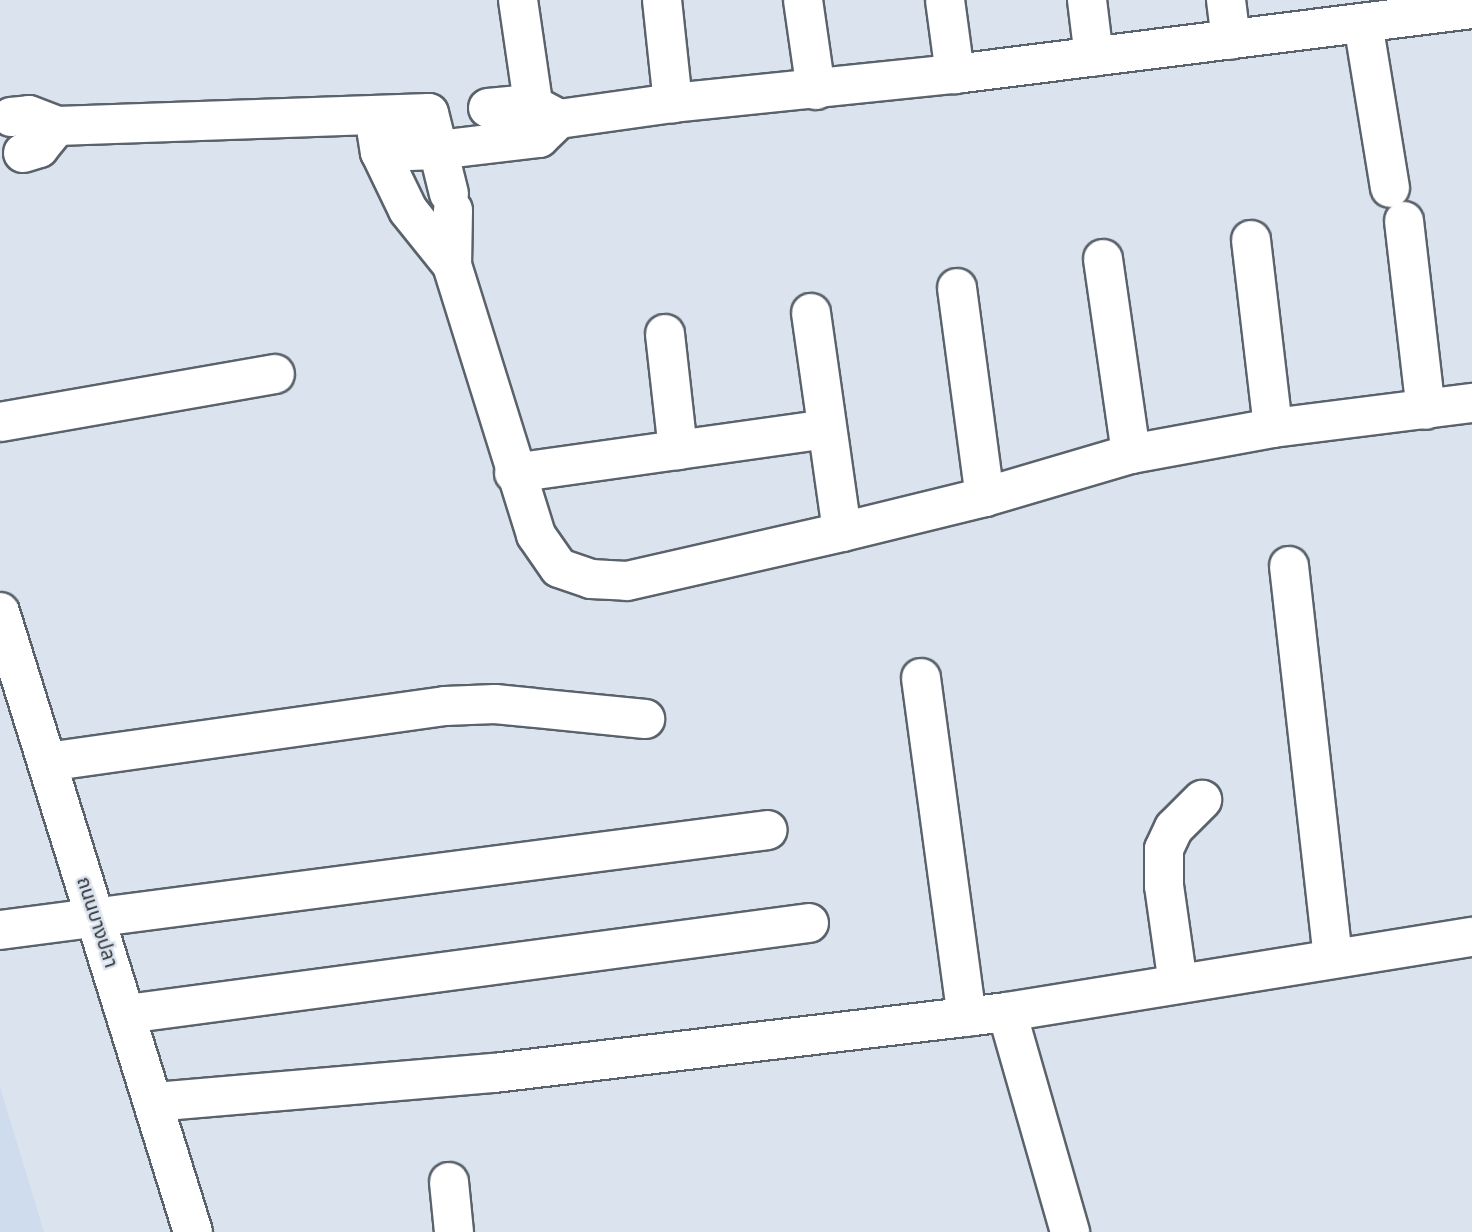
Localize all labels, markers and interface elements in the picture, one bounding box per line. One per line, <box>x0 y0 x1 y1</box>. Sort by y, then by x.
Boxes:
street label: ถนนบางปลา <box>73 874 123 970</box>

